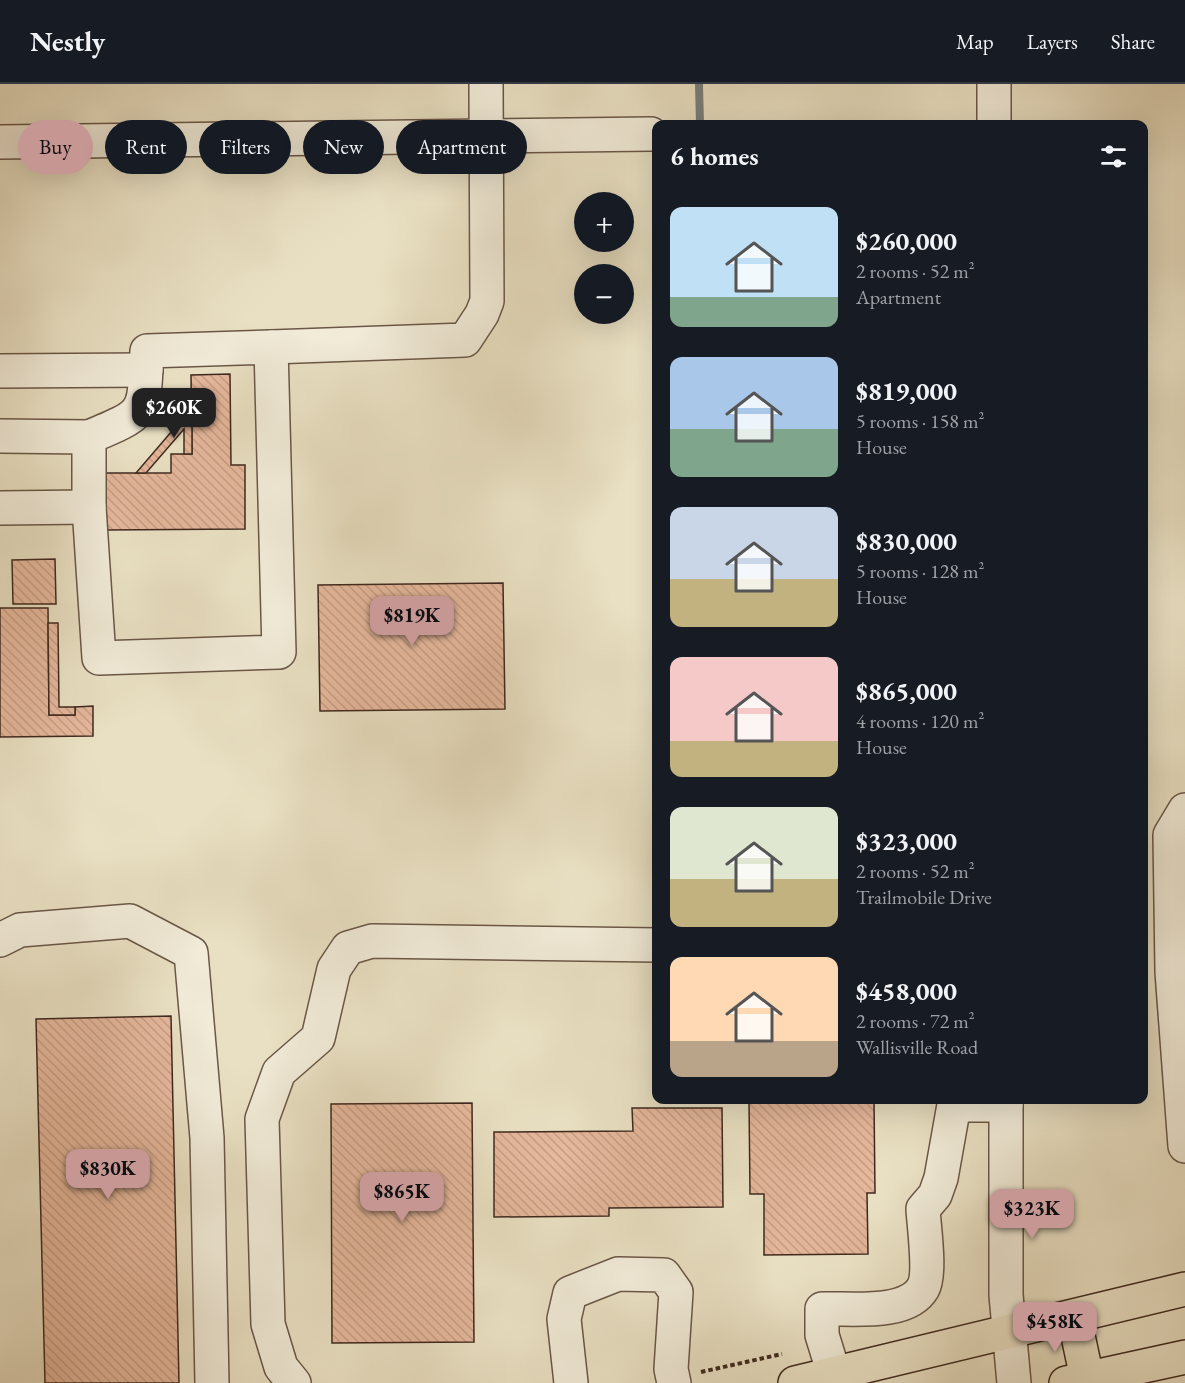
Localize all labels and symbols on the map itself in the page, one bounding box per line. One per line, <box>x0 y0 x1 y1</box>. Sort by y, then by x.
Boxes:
pin: $260K <box>132 388 216 439</box>
pin: $819K <box>370 596 454 647</box>
pin: $830K <box>66 1149 150 1200</box>
pin: $865K <box>360 1172 444 1223</box>
pin: $323K <box>990 1189 1074 1240</box>
pin: $458K <box>1013 1302 1097 1353</box>

